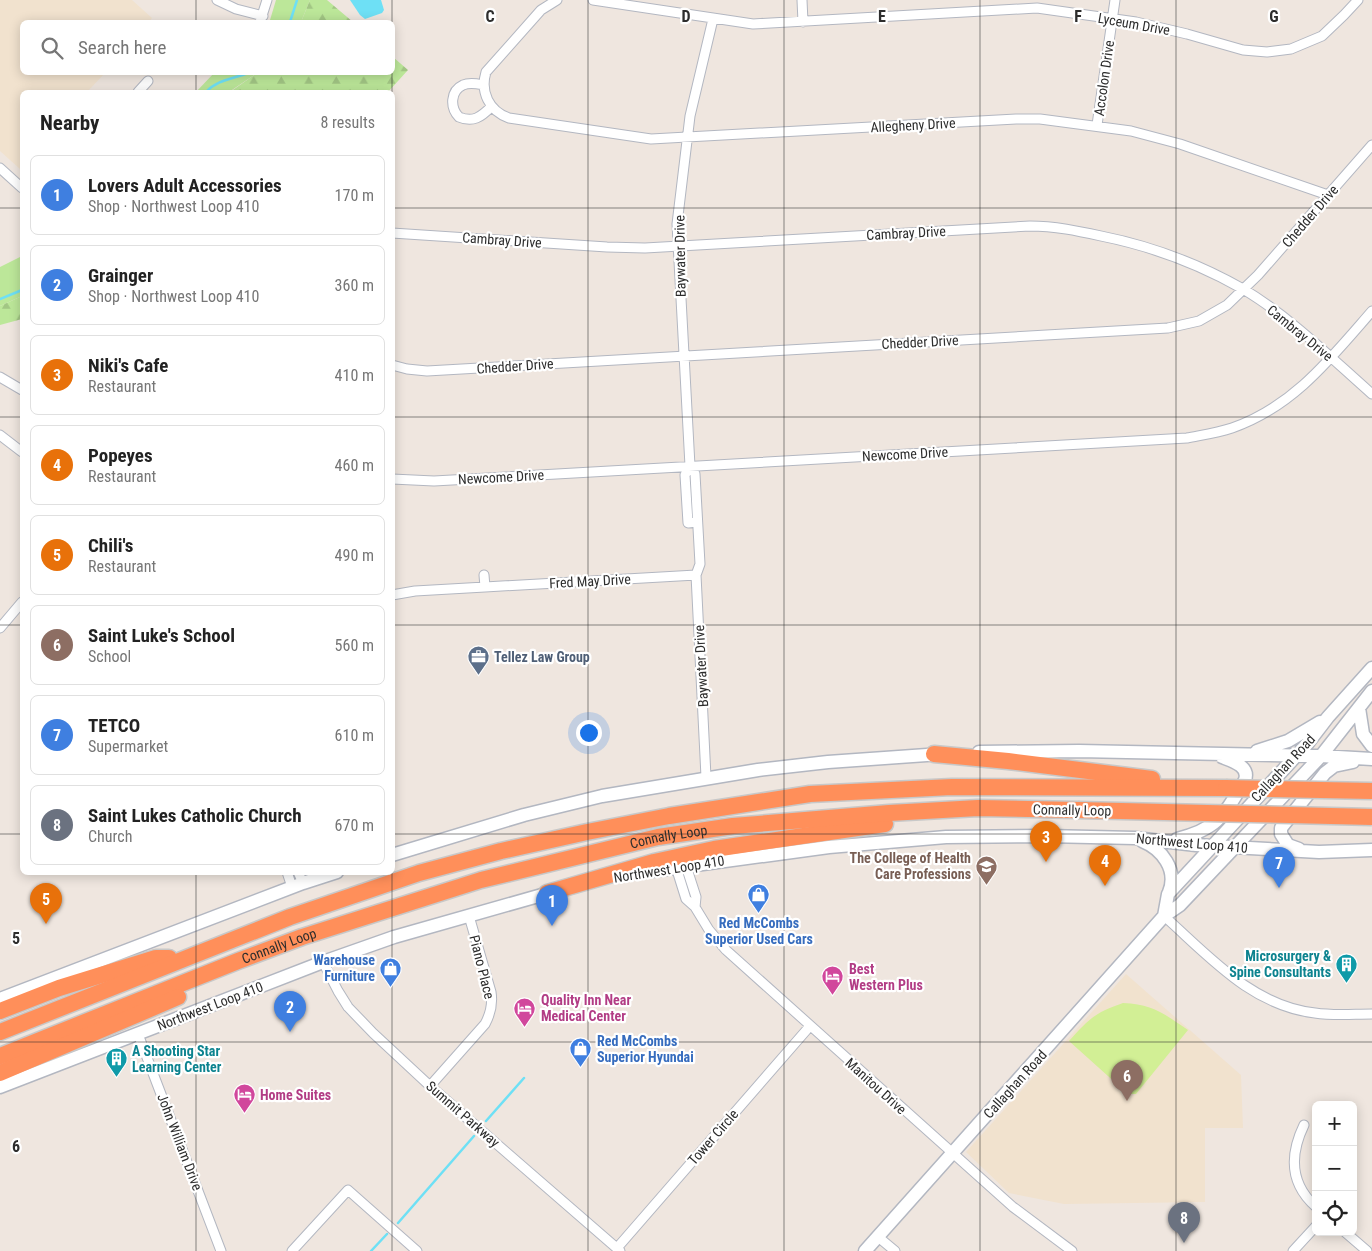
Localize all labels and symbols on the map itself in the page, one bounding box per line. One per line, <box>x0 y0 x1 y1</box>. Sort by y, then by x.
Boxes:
text: C <box>485 7 495 26</box>
text: D <box>681 7 691 26</box>
text: E <box>878 7 886 26</box>
text: F <box>1074 7 1082 26</box>
text: G <box>1269 7 1279 26</box>
street label: Lyceum Drive <box>1097 10 1172 38</box>
street label: Accolon Drive <box>1091 39 1117 117</box>
street label: Allegheny Drive <box>870 115 956 135</box>
street label: Chedder Drive <box>1279 181 1342 250</box>
street label: Baywater Drive <box>671 214 689 297</box>
street label: Cambray Drive <box>866 223 947 243</box>
street label: Cambray Drive <box>462 229 543 251</box>
street label: Cambray Drive <box>1264 302 1336 365</box>
street label: Chedder Drive <box>881 332 959 352</box>
street label: Chedder Drive <box>476 355 554 377</box>
street label: Newcome Drive <box>862 444 949 464</box>
street label: Newcome Drive <box>458 467 545 487</box>
street label: Fred May Drive <box>549 571 632 591</box>
street label: Baywater Drive <box>691 624 711 707</box>
office icon: Tellez Law Group <box>466 645 490 676</box>
place label: Tellez Law Group <box>494 649 590 665</box>
your location <box>576 720 602 746</box>
street label: Callaghan Road <box>1248 731 1318 805</box>
street label: Connally Loop <box>1033 801 1111 819</box>
pin: 3 <box>1030 821 1062 862</box>
street label: Connally Loop <box>628 822 708 852</box>
street label: Northwest Loop 410 <box>1135 830 1249 856</box>
pin: 4 <box>1089 845 1121 886</box>
pin: 7 <box>1263 847 1295 888</box>
place label: The College of Health Care Professions <box>850 850 971 882</box>
street label: Northwest Loop 410 <box>612 852 726 886</box>
school or university icon: The College of Health Care Professions <box>975 854 999 885</box>
pin: 5 <box>30 883 62 924</box>
shop icon: Red McCombs Superior Used Cars <box>747 883 771 914</box>
pin: 1 <box>536 885 568 926</box>
place label: Red McCombs Superior Used Cars <box>705 915 813 947</box>
street label: Connally Loop <box>239 925 318 967</box>
text: 5 <box>12 929 20 948</box>
street label: Piano Place <box>466 933 498 1001</box>
place label: Microsurgery & Spine Consultants <box>1229 948 1331 980</box>
place label: Warehouse Furniture <box>313 952 375 984</box>
building icon: Microsurgery & Spine Consultants <box>1335 952 1359 983</box>
shop icon: Warehouse Furniture <box>379 956 403 987</box>
place label: Best Western Plus <box>849 961 923 993</box>
hotel icon: Best Western Plus <box>821 965 845 996</box>
street label: Northwest Loop 410 <box>155 978 265 1034</box>
pin: 2 <box>274 991 306 1032</box>
place label: Quality Inn Near Medical Center <box>541 992 631 1024</box>
hotel icon: Quality Inn Near Medical Center <box>513 996 537 1027</box>
place label: Red McCombs Superior Hyundai <box>597 1033 694 1065</box>
shop icon: Red McCombs Superior Hyundai <box>569 1037 593 1068</box>
place label: A Shooting Star Learning Center <box>132 1043 222 1075</box>
building icon: A Shooting Star Learning Center <box>104 1047 128 1078</box>
street label: Callaghan Road <box>980 1047 1050 1121</box>
street label: Manitou Drive <box>842 1055 910 1118</box>
pin: 6 <box>1111 1060 1143 1101</box>
street label: Summit Parkway <box>423 1078 503 1150</box>
hotel icon: Home Suites <box>232 1083 256 1114</box>
place label: Home Suites <box>260 1087 331 1103</box>
street label: John William Drive <box>154 1091 206 1193</box>
street label: Tower Circle <box>685 1106 742 1168</box>
text: 6 <box>12 1137 20 1156</box>
pin: 8 <box>1168 1202 1200 1243</box>

